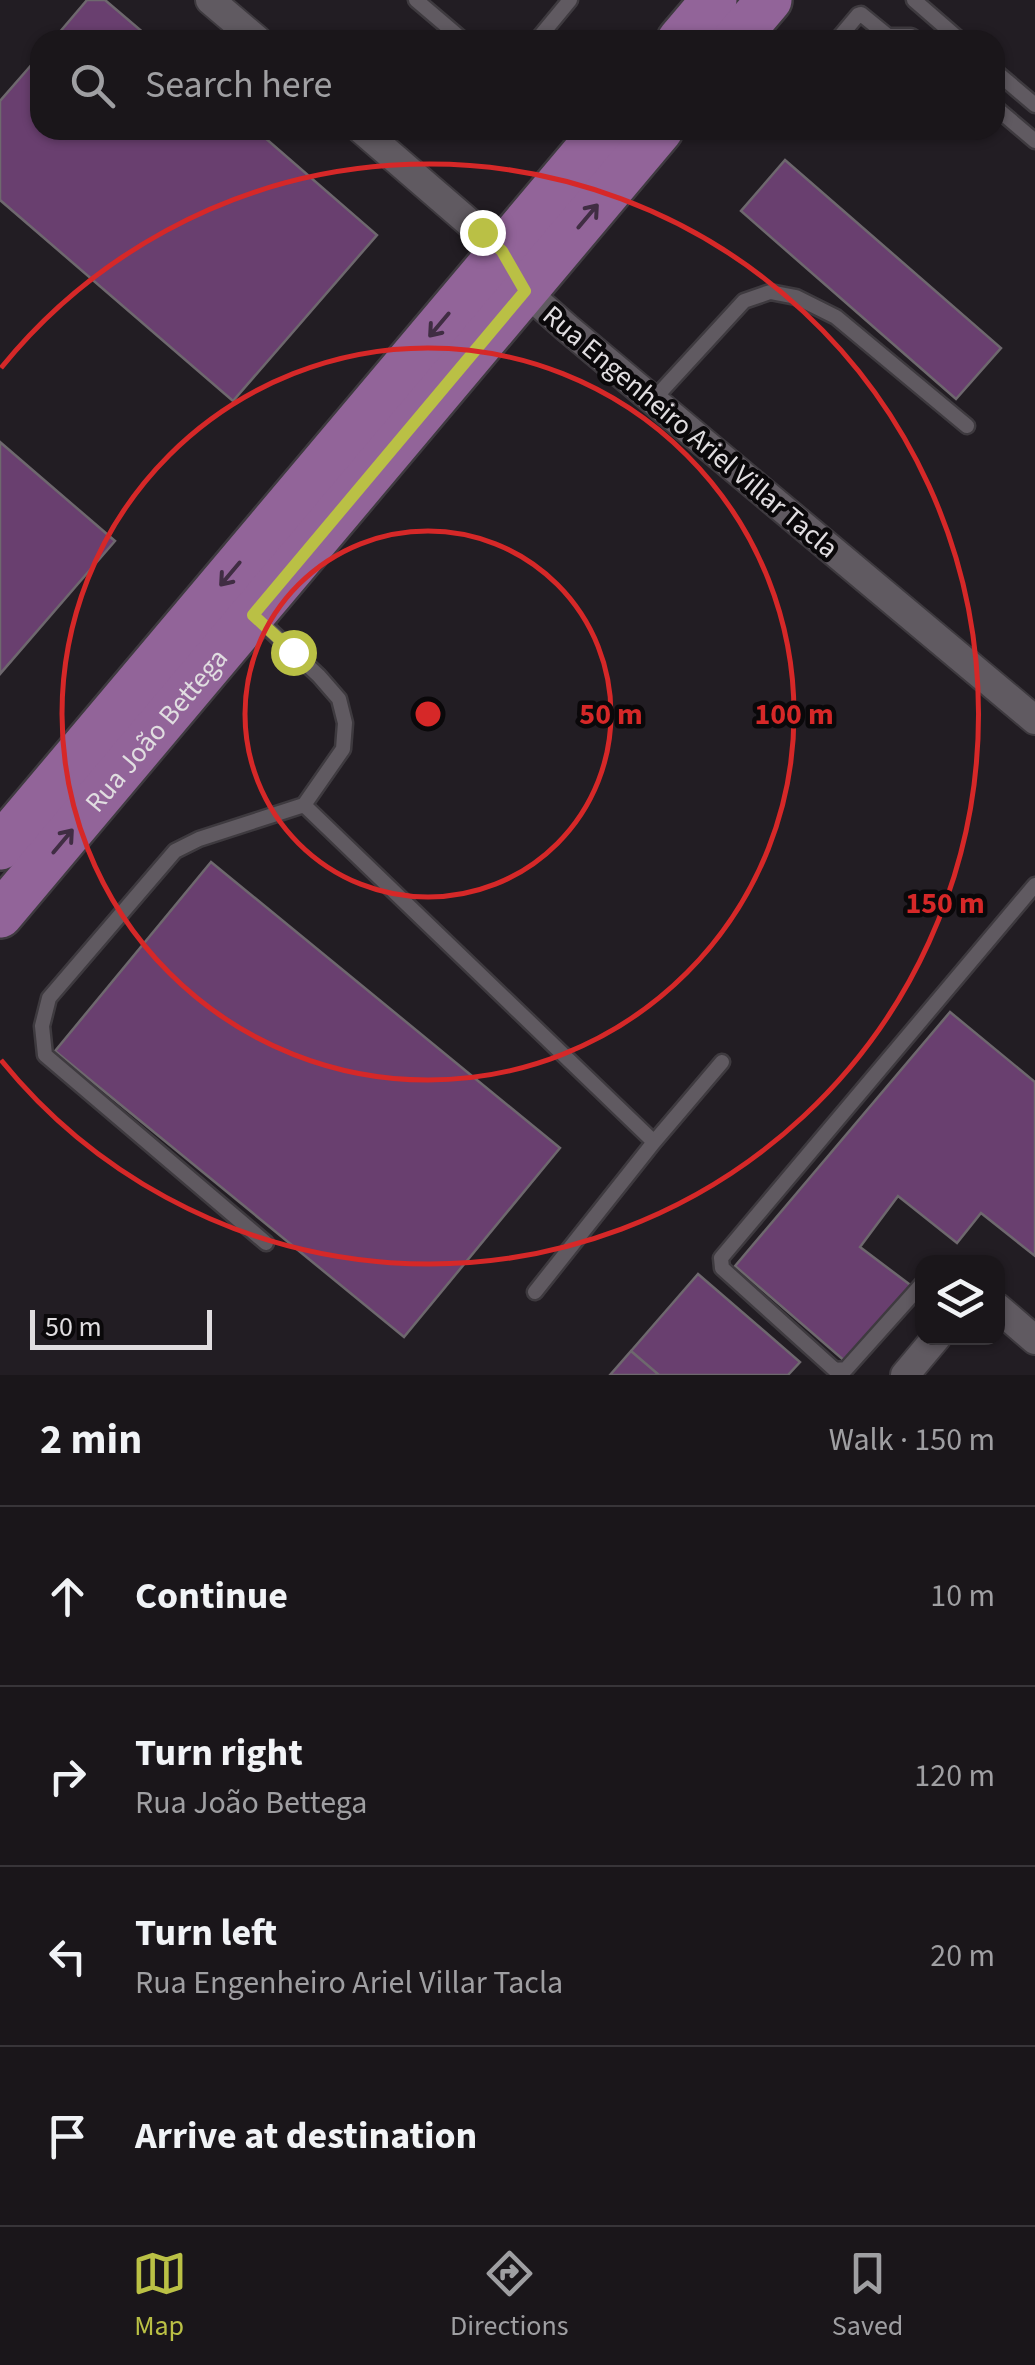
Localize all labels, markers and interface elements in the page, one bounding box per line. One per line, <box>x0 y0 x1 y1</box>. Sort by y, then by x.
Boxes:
search box <box>30 30 1005 140</box>
icon: search <box>65 58 120 113</box>
text: Search here <box>145 58 332 112</box>
one-way arrow <box>576 204 598 230</box>
route end <box>460 210 506 256</box>
street label: Rua Engenheiro Ariel Villar Tacla <box>534 296 847 568</box>
one-way arrow <box>429 312 451 338</box>
one-way arrow <box>219 561 242 586</box>
route start <box>271 630 317 676</box>
street label: Rua João Bettega <box>76 640 237 821</box>
text: 50 m <box>579 693 643 736</box>
text: 100 m <box>754 693 834 736</box>
centre of rings <box>410 696 446 732</box>
one-way arrow <box>51 828 73 854</box>
text: 150 m <box>905 882 985 925</box>
map controls <box>915 1255 1005 1345</box>
button: layers <box>915 1255 1005 1345</box>
scale bar <box>30 1305 212 1350</box>
text: 50 m <box>45 1307 102 1347</box>
text: 2 min <box>40 1410 142 1470</box>
text: Walk · 150 m <box>829 1417 995 1463</box>
icon: ahead <box>40 1569 95 1624</box>
text: Continue <box>135 1569 288 1623</box>
text: 10 m <box>930 1573 995 1619</box>
text: Turn right <box>135 1726 303 1780</box>
icon: right <box>40 1749 95 1804</box>
text: 120 m <box>914 1753 995 1799</box>
text: Rua João Bettega <box>135 1780 367 1826</box>
text: Turn left <box>135 1906 277 1960</box>
icon: left <box>40 1929 95 1984</box>
text: 20 m <box>930 1933 995 1979</box>
text: Rua Engenheiro Ariel Villar Tacla <box>135 1960 563 2006</box>
icon: arrive <box>40 2109 95 2164</box>
text: Arrive at destination <box>135 2109 477 2163</box>
tab: Map <box>132 2246 187 2346</box>
tab: Directions <box>450 2246 569 2346</box>
tab: Saved <box>832 2246 903 2346</box>

